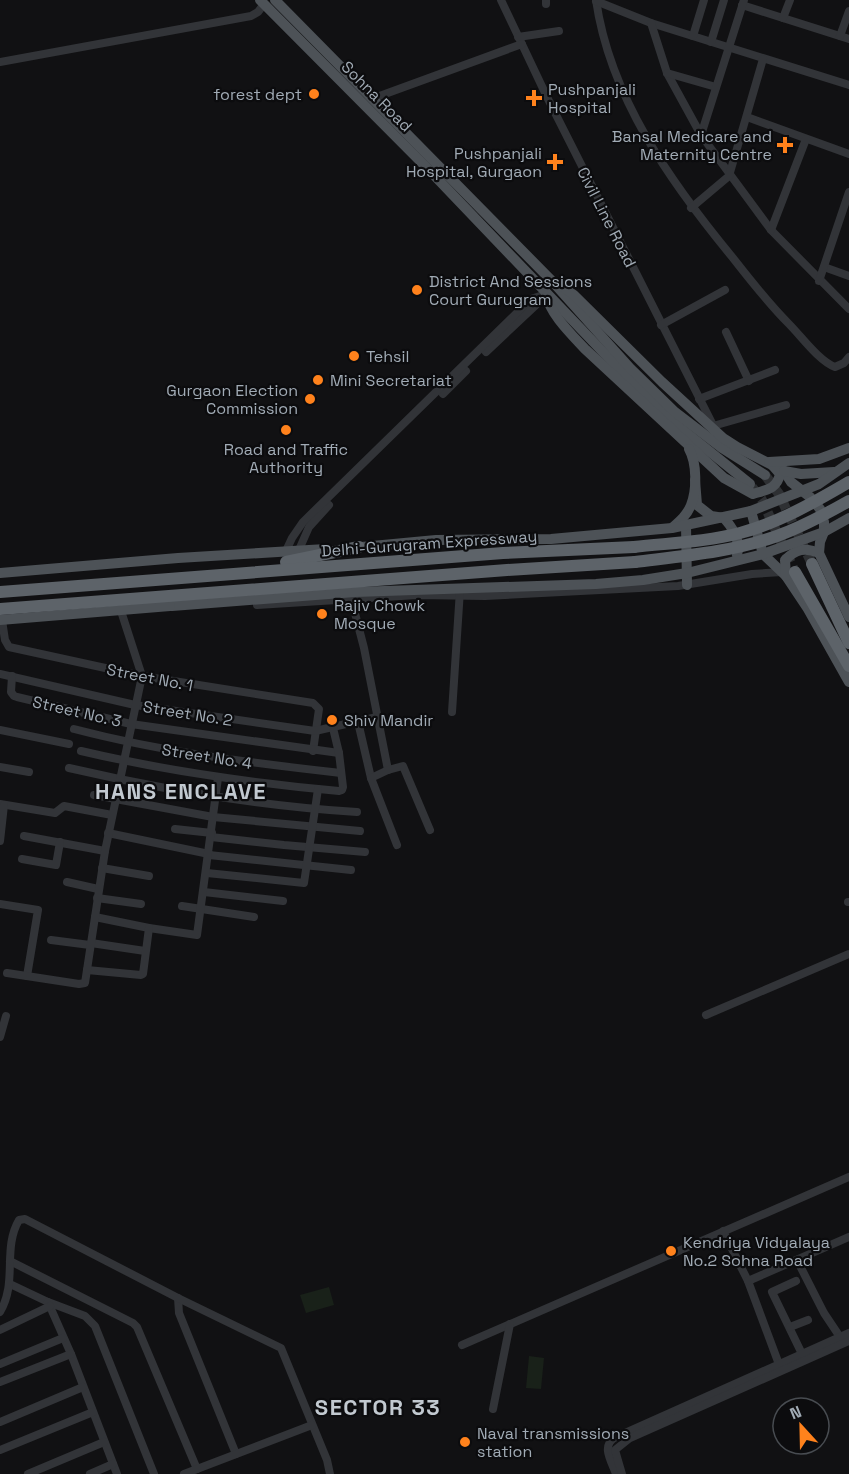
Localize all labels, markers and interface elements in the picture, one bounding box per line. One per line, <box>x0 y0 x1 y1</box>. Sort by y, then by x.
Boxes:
street label: Sohna Road <box>337 56 417 136</box>
place label: Pushpanjali Hospital <box>548 79 636 118</box>
place label: forest dept <box>213 84 302 105</box>
marker: forest dept <box>307 87 321 101</box>
marker: Pushpanjali Hospital <box>525 89 543 107</box>
place label: Bansal Medicare and Maternity Centre <box>612 126 772 165</box>
marker: Bansal Medicare and Maternity Centre <box>776 136 794 154</box>
place label: Pushpanjali Hospital, Gurgaon <box>406 143 542 182</box>
marker: Pushpanjali Hospital, Gurgaon <box>546 153 564 171</box>
street label: Civil Line Road <box>572 163 641 271</box>
place label: District And Sessions Court Gurugram <box>429 271 592 310</box>
marker: District And Sessions Court Gurugram <box>410 283 424 297</box>
place label: Tehsil <box>366 346 409 367</box>
marker: Tehsil <box>347 349 361 363</box>
place label: Mini Secretariat <box>330 370 452 391</box>
marker: Mini Secretariat <box>311 373 325 387</box>
place label: Gurgaon Election Commission <box>166 380 298 419</box>
marker: Gurgaon Election Commission <box>303 392 317 406</box>
marker: Road and Traffic Authority <box>279 423 293 437</box>
place label: Road and Traffic Authority <box>224 439 348 478</box>
street label: Delhi-Gurugram Expressway <box>320 525 538 562</box>
place label: Rajiv Chowk Mosque <box>334 595 426 634</box>
marker: Rajiv Chowk Mosque <box>315 607 329 621</box>
street label: Street No. 1 <box>105 659 195 696</box>
street label: Street No. 3 <box>30 691 123 732</box>
street label: Street No. 2 <box>141 696 234 731</box>
place label: Shiv Mandir <box>344 710 433 731</box>
marker: Shiv Mandir <box>325 713 339 727</box>
street label: Street No. 4 <box>160 739 254 774</box>
district label: HANS ENCLAVE <box>95 777 267 805</box>
place label: Kendriya Vidyalaya No.2 Sohna Road <box>683 1232 830 1271</box>
marker: Kendriya Vidyalaya No.2 Sohna Road <box>664 1244 678 1258</box>
district label: SECTOR 33 <box>315 1393 441 1421</box>
north arrow <box>771 1396 831 1456</box>
text: N <box>787 1401 804 1424</box>
place label: Naval transmissions station <box>477 1423 629 1462</box>
marker: Naval transmissions station <box>458 1435 472 1449</box>

